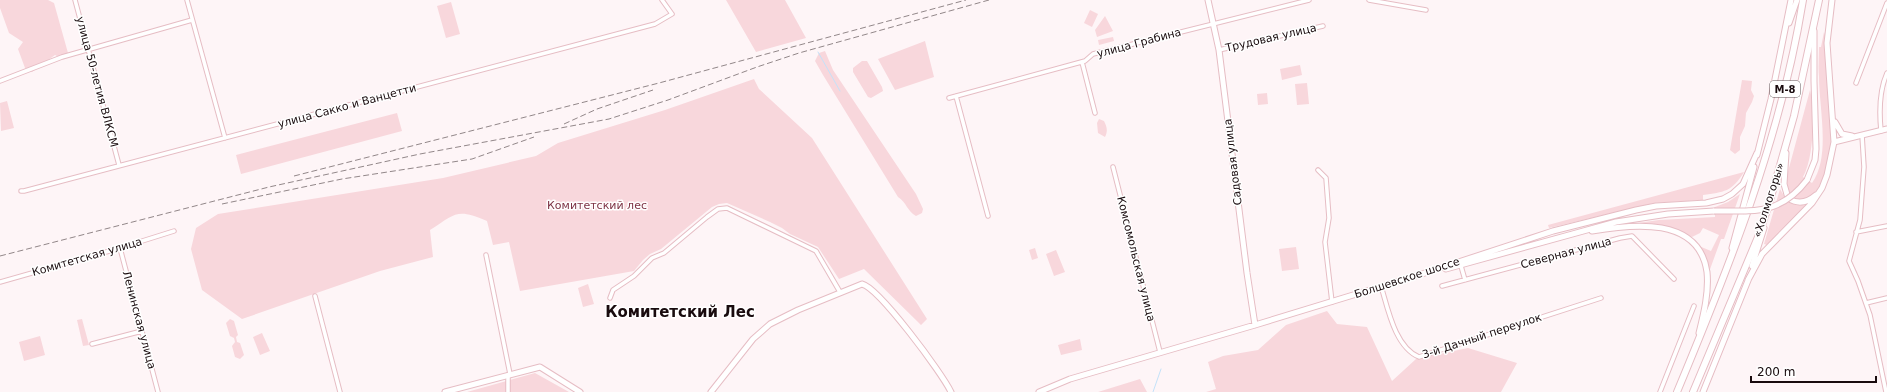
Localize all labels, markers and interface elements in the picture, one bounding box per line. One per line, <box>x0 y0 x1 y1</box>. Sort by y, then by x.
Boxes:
street label: улица 50-летия ВЛКСМ <box>73 15 121 149</box>
street label: Трудовая улица <box>1223 21 1318 55</box>
street label: улица Грабина <box>1095 25 1183 61</box>
street label: улица Сакко и Ванцетти <box>276 81 418 131</box>
road number: М-8 <box>1770 81 1800 97</box>
street label: Садовая улица <box>1221 118 1245 206</box>
street label: «Холмогоры» <box>1751 161 1787 239</box>
street label: Комсомольская улица <box>1114 195 1158 323</box>
park label: Комитетский лес <box>547 199 647 212</box>
street label: Комитетская улица <box>30 235 144 279</box>
street label: Северная улица <box>1519 235 1613 271</box>
street label: Болшевское шоссе <box>1353 255 1462 301</box>
street label: Ленинская улица <box>120 270 158 370</box>
district label: Комитетский Лес <box>605 303 755 321</box>
street label: 3-й Дачный переулок <box>1421 310 1544 361</box>
scale bar <box>1751 358 1876 384</box>
text: 200 m <box>1757 365 1795 379</box>

